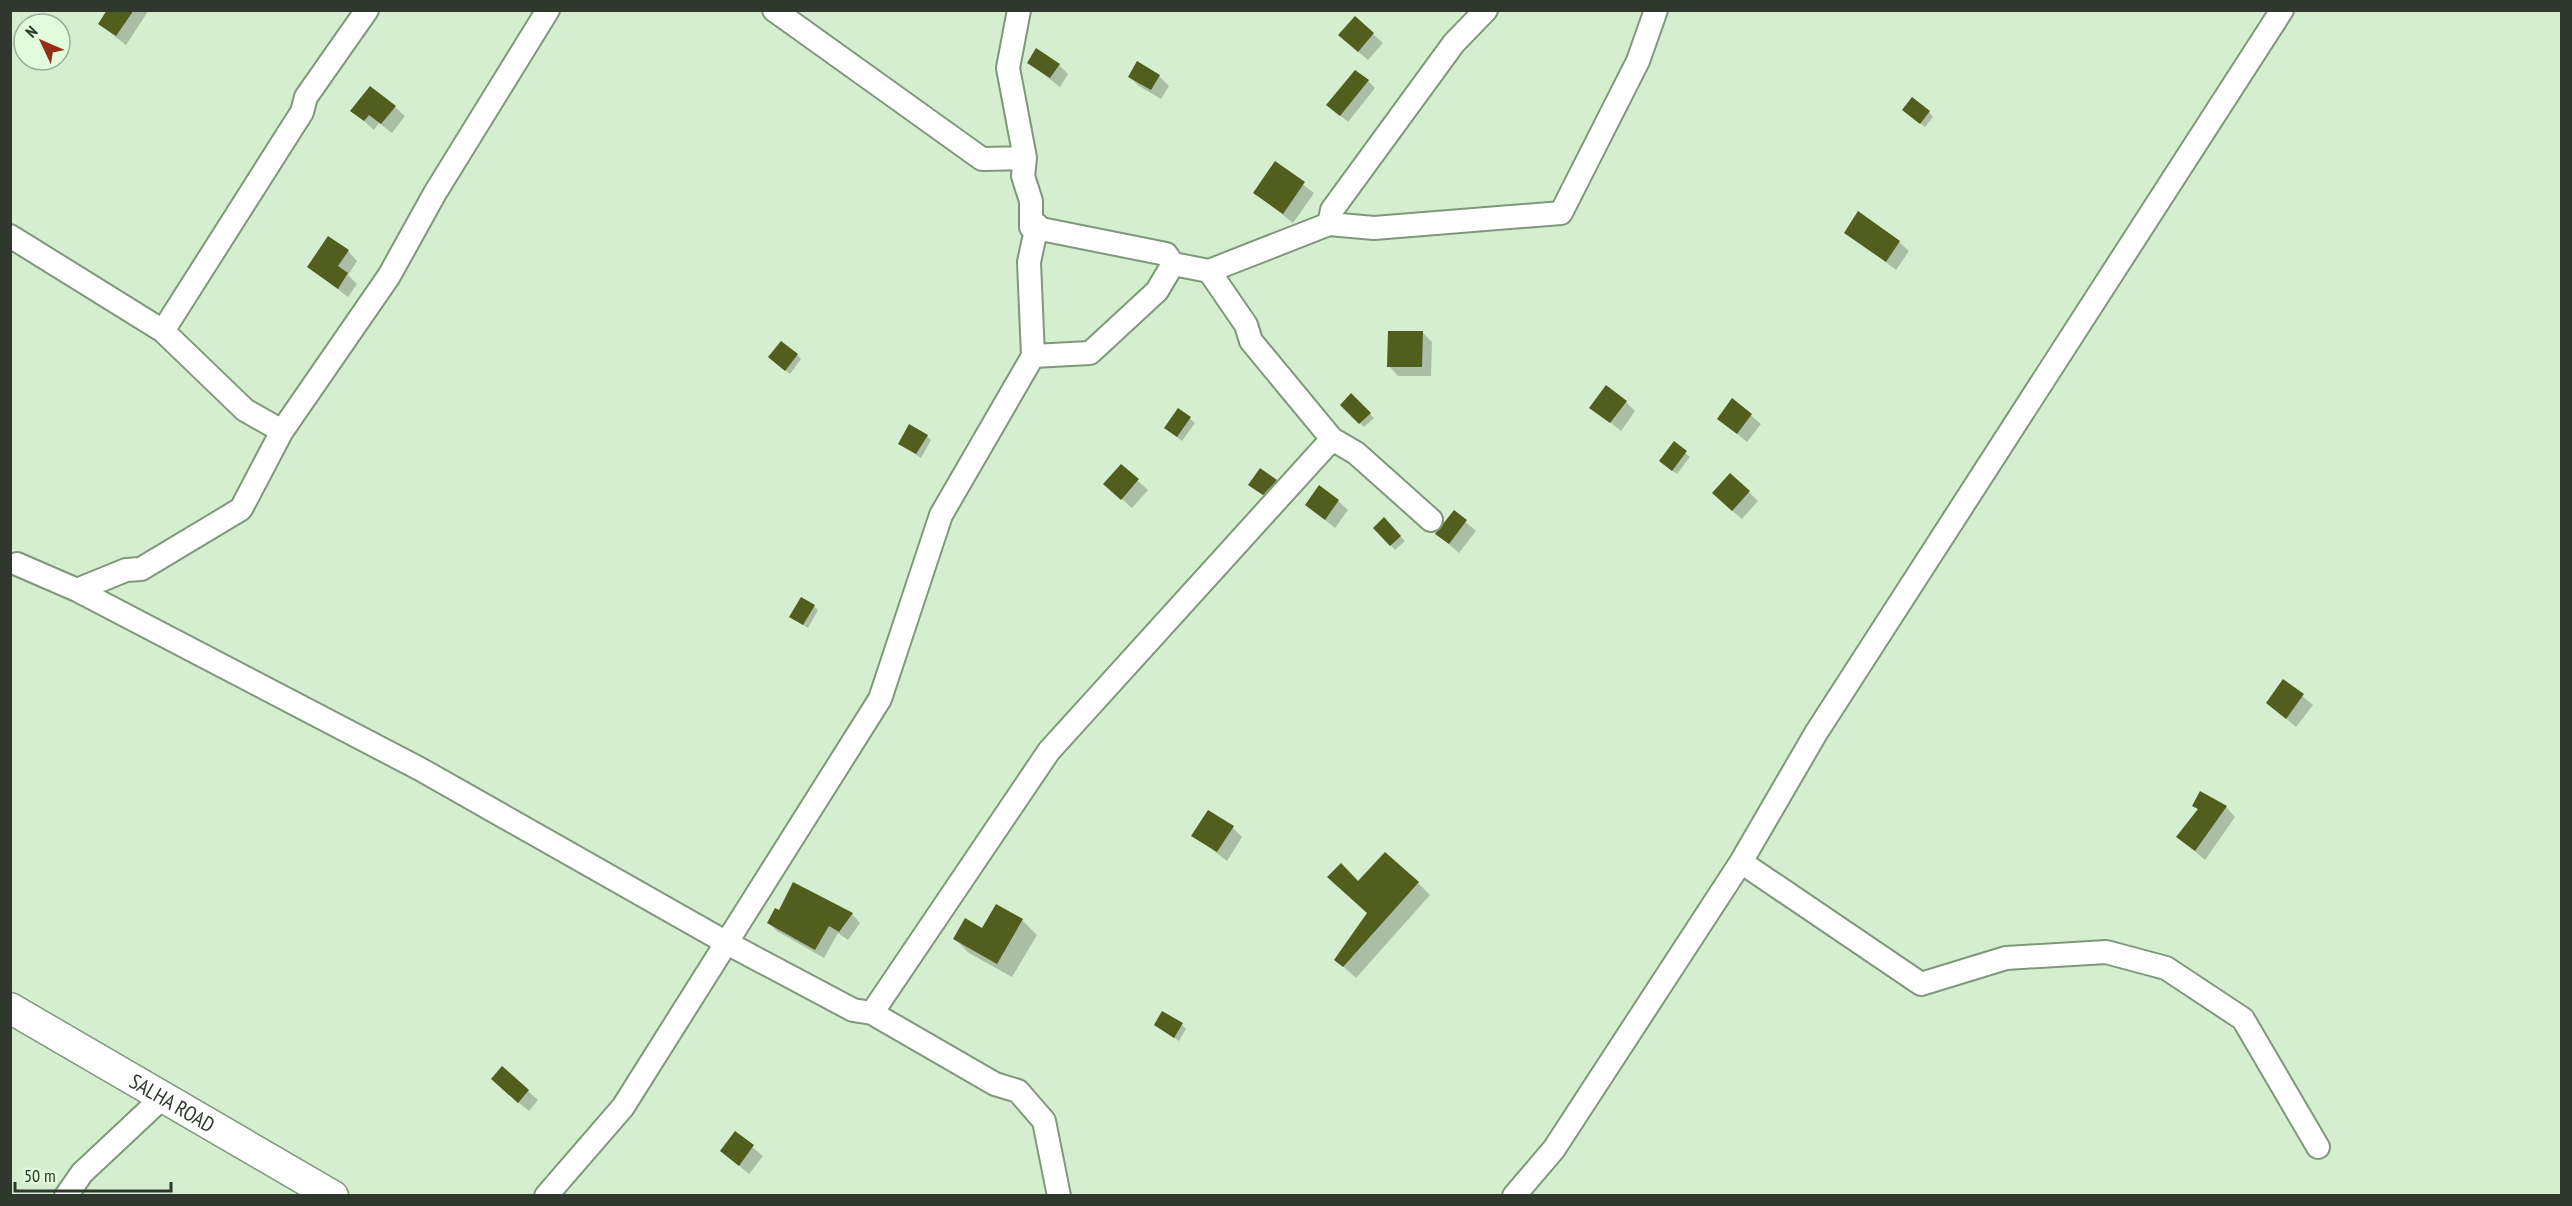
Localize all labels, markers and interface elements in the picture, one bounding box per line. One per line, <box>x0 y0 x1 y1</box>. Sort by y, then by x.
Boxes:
north arrow <box>12 12 72 72</box>
text: N <box>21 22 41 42</box>
street label: SALHA ROAD <box>125 1067 220 1138</box>
scale bar <box>15 1155 171 1193</box>
text: 50 m <box>24 1164 56 1187</box>

